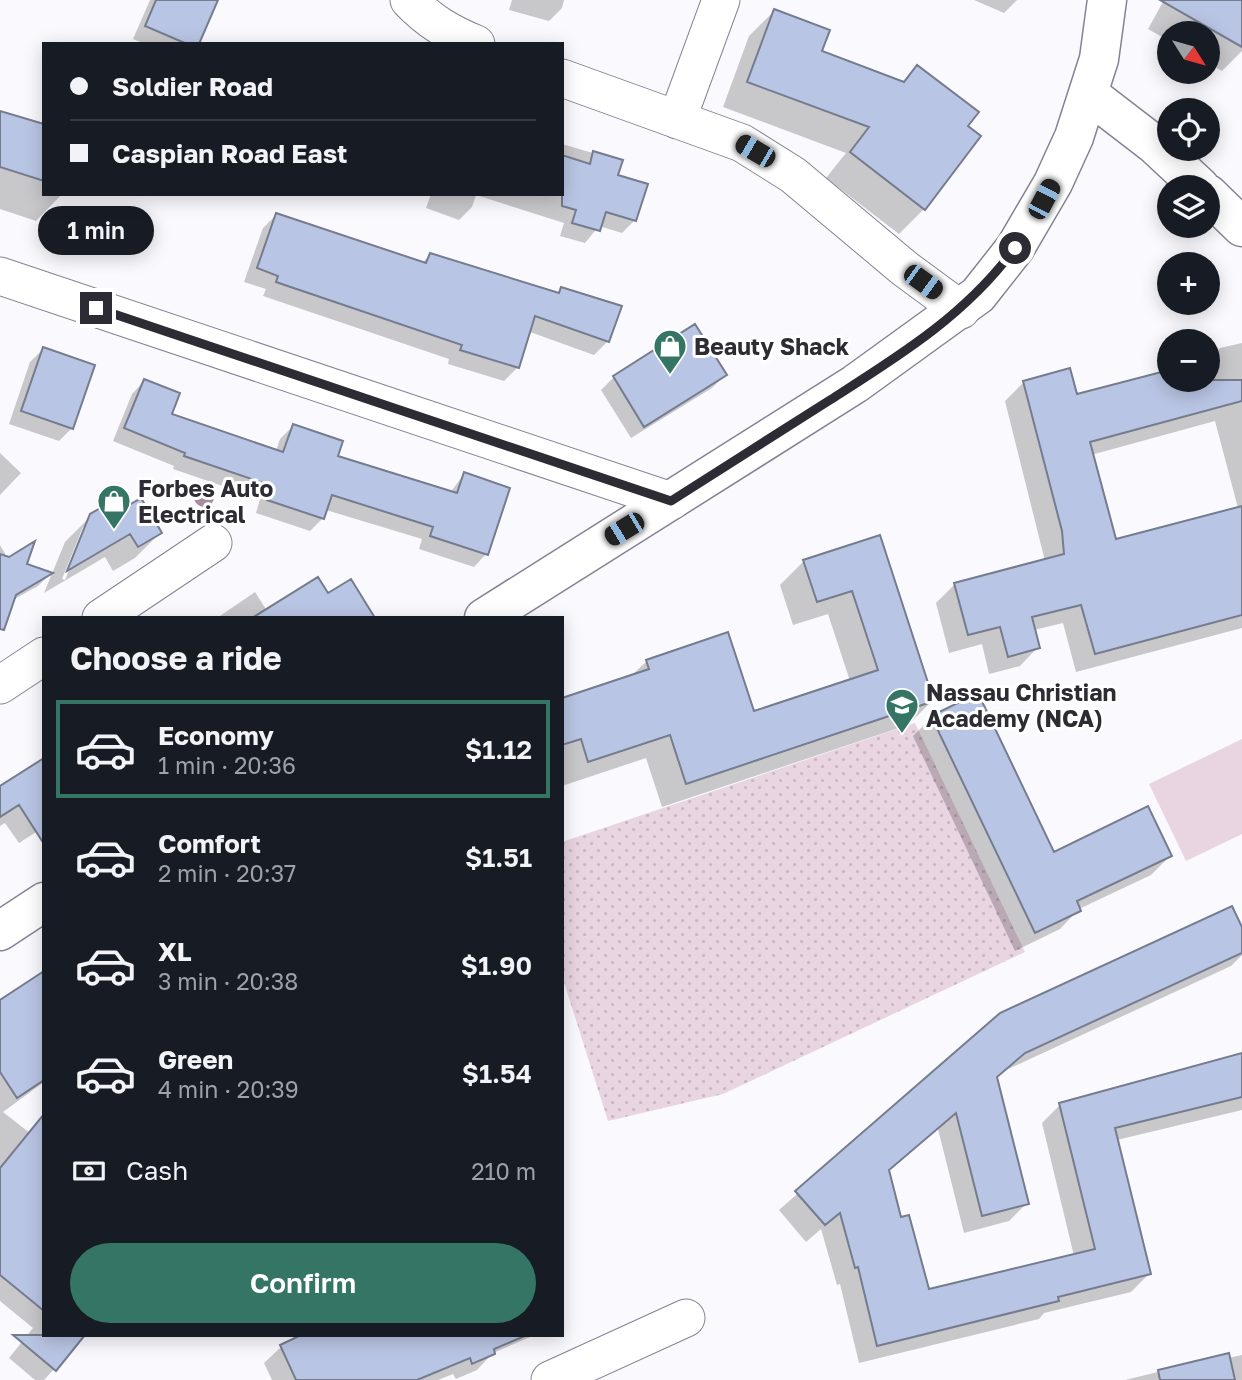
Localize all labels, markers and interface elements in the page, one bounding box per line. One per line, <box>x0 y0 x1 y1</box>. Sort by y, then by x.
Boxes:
north arrow <box>1157 21 1220 84</box>
map controls <box>1157 21 1220 392</box>
text: Soldier Road <box>112 71 273 102</box>
button: locate <box>1157 98 1220 161</box>
car <box>732 131 779 171</box>
text: Caspian Road East <box>112 138 348 169</box>
button: layers <box>1157 175 1220 238</box>
car <box>1025 176 1064 222</box>
callout: 1 min <box>38 206 154 256</box>
text: 1 min <box>67 216 125 244</box>
route start <box>999 232 1031 264</box>
button: + <box>1157 252 1220 315</box>
car <box>900 261 947 303</box>
route end <box>80 292 112 324</box>
shop icon: Beauty Shack <box>651 327 689 376</box>
button: − <box>1157 329 1220 392</box>
place label: Beauty Shack <box>694 332 850 360</box>
place label: Forbes Auto Electrical <box>138 474 273 528</box>
shop icon: Forbes Auto Electrical <box>95 482 133 531</box>
car <box>601 509 648 549</box>
text: Choose a ride <box>70 639 282 677</box>
place label: Nassau Christian Academy (NCA) <box>926 678 1116 732</box>
school or university icon: Nassau Christian Academy (NCA) <box>883 686 921 735</box>
icon: car <box>74 718 137 781</box>
text: Economy <box>158 720 274 751</box>
text: $1.12 <box>465 734 532 765</box>
text: 1 min · 20:36 <box>158 751 296 779</box>
icon: car <box>74 826 137 889</box>
text: Comfort <box>158 828 261 859</box>
text: $1.51 <box>465 842 532 873</box>
text: 2 min · 20:37 <box>158 859 296 887</box>
icon: car <box>74 934 137 997</box>
text: XL <box>158 936 192 967</box>
text: $1.90 <box>461 950 532 981</box>
text: 3 min · 20:38 <box>158 967 298 995</box>
icon: car <box>74 1042 137 1105</box>
text: Green <box>158 1044 233 1075</box>
text: $1.54 <box>462 1058 532 1089</box>
text: 4 min · 20:39 <box>158 1075 299 1103</box>
icon: cash <box>70 1152 108 1190</box>
text: Cash <box>126 1155 188 1186</box>
text: 210 m <box>471 1157 536 1185</box>
button: Confirm <box>70 1243 536 1323</box>

